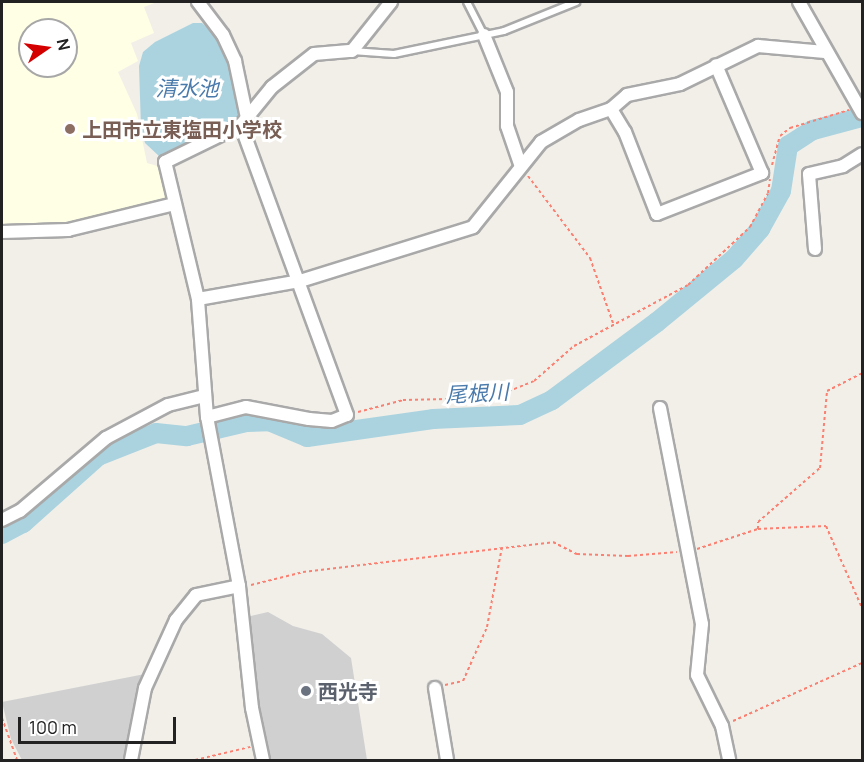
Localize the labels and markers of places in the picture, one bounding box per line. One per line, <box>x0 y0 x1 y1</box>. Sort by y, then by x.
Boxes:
place label: 上田市立東塩田小学校 <box>82 117 282 141</box>
marker: 上田市立東塩田小学校 <box>63 122 77 136</box>
place label: 西光寺 <box>318 679 378 703</box>
marker: 西光寺 <box>299 684 313 698</box>

